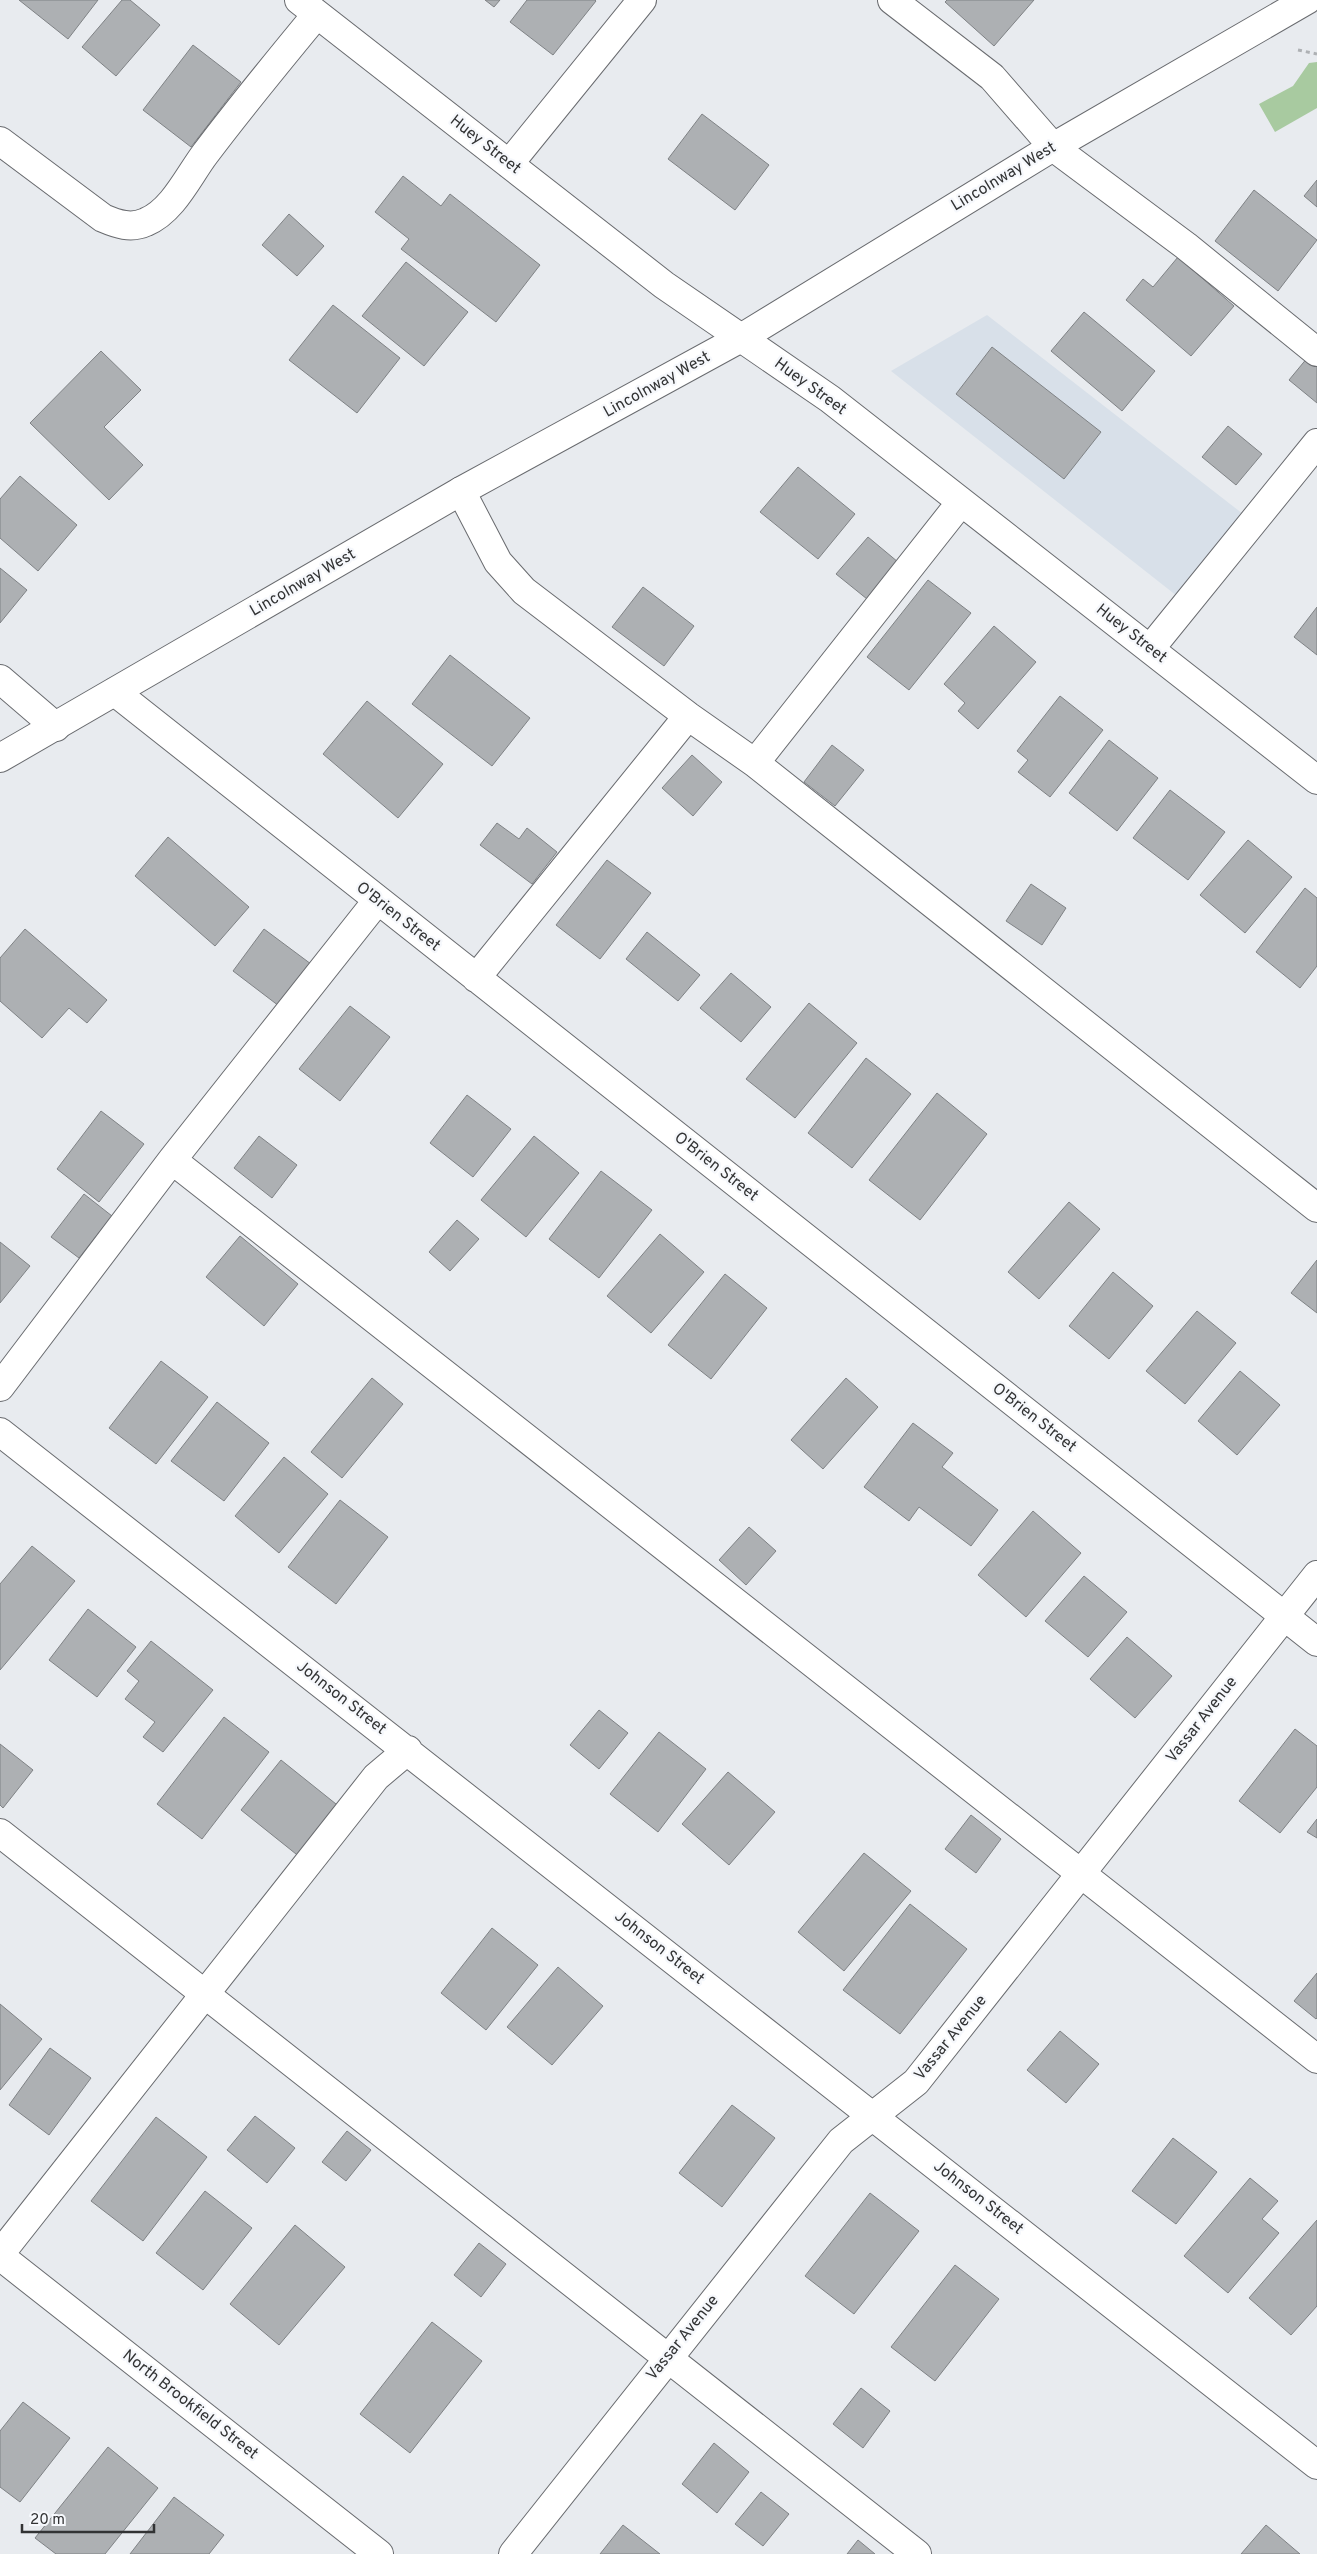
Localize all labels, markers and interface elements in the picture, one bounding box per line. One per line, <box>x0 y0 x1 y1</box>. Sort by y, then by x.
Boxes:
street label: Huey Street <box>445 111 525 179</box>
street label: Lincolnway West <box>948 138 1060 216</box>
street label: Lincolnway West <box>600 347 714 423</box>
street label: Huey Street <box>770 354 850 420</box>
street label: Lincolnway West <box>247 545 359 621</box>
street label: Huey Street <box>1091 600 1171 668</box>
street label: O'Brien Street <box>352 878 444 956</box>
street label: O'Brien Street <box>670 1128 762 1206</box>
street label: O'Brien Street <box>988 1379 1080 1457</box>
street label: Johnson Street <box>292 1657 390 1739</box>
street label: Vassar Avenue <box>1162 1673 1242 1767</box>
street label: Johnson Street <box>610 1907 708 1989</box>
street label: Vassar Avenue <box>910 1991 992 2085</box>
street label: Johnson Street <box>929 2157 1027 2239</box>
street label: Vassar Avenue <box>642 2291 724 2385</box>
street label: North Brookfield Street <box>118 2346 262 2464</box>
scale bar <box>22 2502 155 2534</box>
text: 20 m <box>30 2511 65 2530</box>

